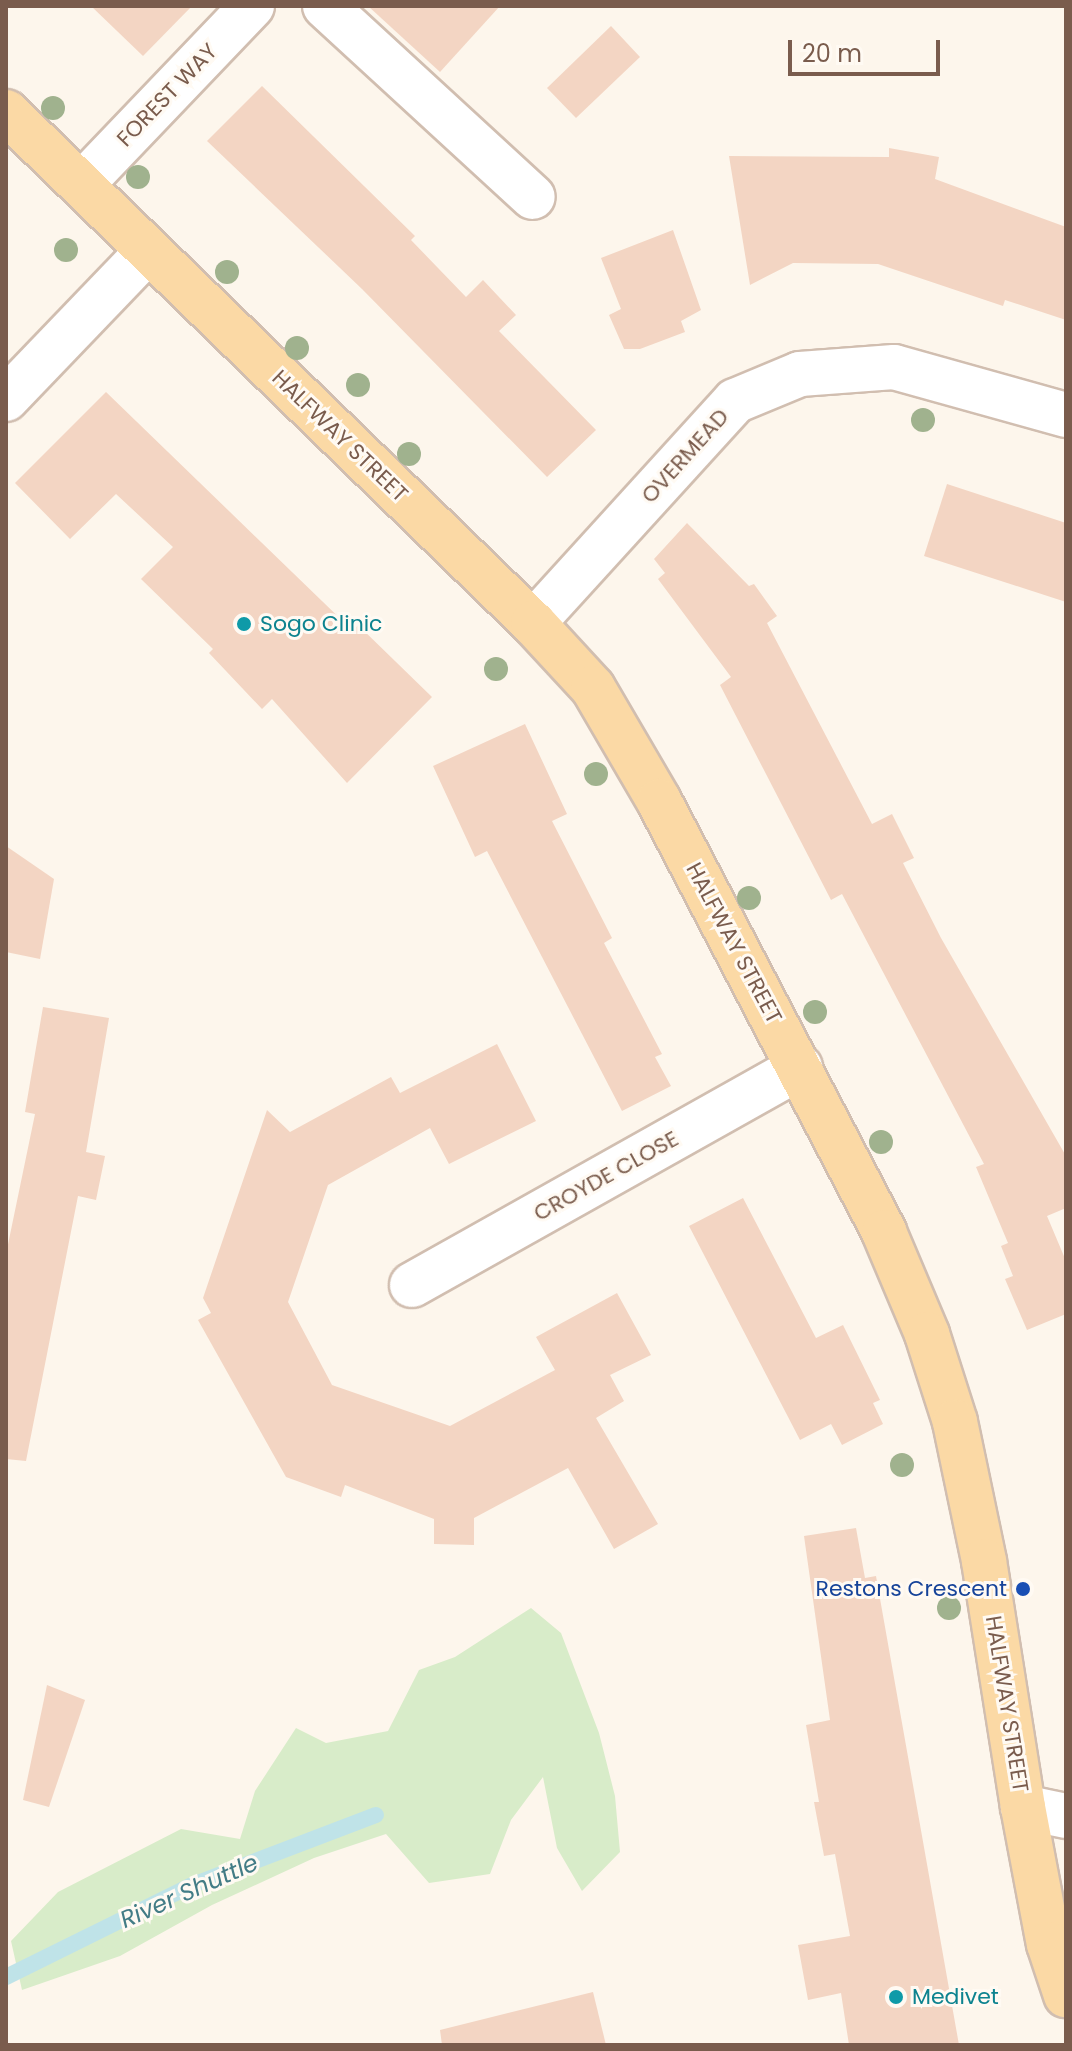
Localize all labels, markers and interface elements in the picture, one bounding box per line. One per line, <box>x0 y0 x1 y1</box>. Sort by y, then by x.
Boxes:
scale bar <box>792 24 944 74</box>
text: 20 m <box>802 37 862 70</box>
street label: FOREST WAY <box>111 38 223 152</box>
street label: HALFWAY STREET <box>267 365 413 507</box>
street label: OVERMEAD <box>636 404 734 508</box>
place label: Sogo Clinic <box>260 611 382 637</box>
marker: Sogo Clinic <box>235 615 253 633</box>
street label: HALFWAY STREET <box>680 858 788 1028</box>
street label: CROYDE CLOSE <box>529 1125 683 1227</box>
place label: Restons Crescent <box>816 1576 1007 1602</box>
marker: Restons Crescent <box>1014 1580 1032 1598</box>
street label: HALFWAY STREET <box>980 1614 1034 1794</box>
water label: River Shuttle <box>116 1848 262 1934</box>
place label: Medivet <box>912 1984 999 2010</box>
marker: Medivet <box>887 1988 905 2006</box>

